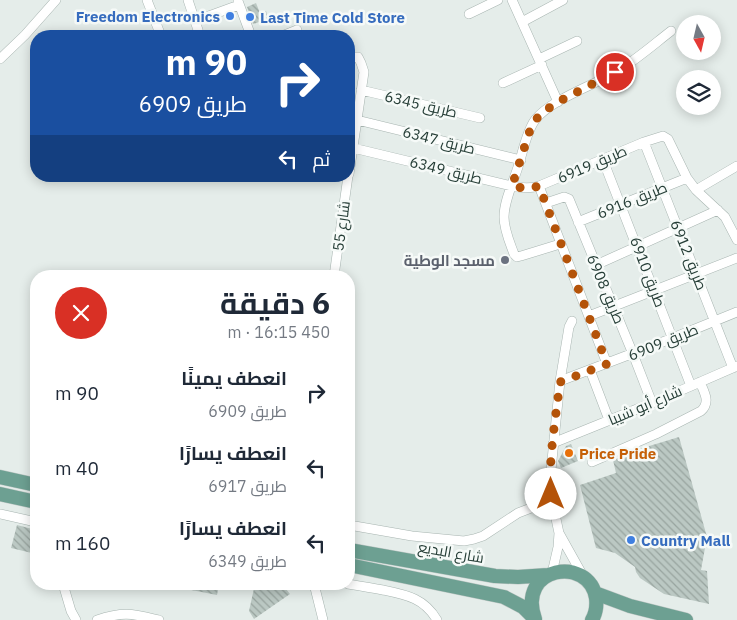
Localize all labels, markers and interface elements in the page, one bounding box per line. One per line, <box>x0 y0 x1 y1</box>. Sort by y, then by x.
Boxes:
place label: Freedom Electronics <box>76 7 220 26</box>
place label: Last Time Cold Store <box>260 8 405 27</box>
marker: Freedom Electronics <box>224 10 236 22</box>
marker: Last Time Cold Store <box>244 11 256 23</box>
north arrow <box>676 15 721 60</box>
map controls <box>676 15 721 115</box>
text: 90 m <box>165 39 247 85</box>
icon: right <box>265 50 330 115</box>
pin <box>594 51 636 93</box>
icon: arrive <box>601 58 629 86</box>
button: layers <box>676 70 721 115</box>
street label: طريق 6345 <box>383 86 459 123</box>
text: طريق 6909 <box>139 89 247 118</box>
street label: طريق 6347 <box>401 122 477 159</box>
street label: طريق 6919 <box>554 141 630 188</box>
icon: left <box>274 145 302 173</box>
text: ثم <box>312 147 330 171</box>
street label: طريق 6349 <box>408 152 484 189</box>
street label: طريق 6916 <box>594 177 670 224</box>
street label: شارع 55 <box>328 200 356 253</box>
street label: طريق 6912 <box>665 217 712 293</box>
street label: طريق 6910 <box>625 234 670 310</box>
place label: مسجد الوطية <box>404 251 495 270</box>
street label: طريق 6908 <box>582 251 629 327</box>
marker: مسجد الوطية <box>499 254 511 266</box>
text: 6 دقيقة <box>220 283 330 322</box>
button: close <box>55 287 107 339</box>
street label: طريق 6909 <box>625 319 701 366</box>
text: 450 m · 16:15 <box>228 322 330 342</box>
text: انعطف يمينًا <box>181 366 287 390</box>
icon: right <box>302 379 330 407</box>
text: 90 m <box>55 381 99 405</box>
street label: شارع أبو شيبا <box>605 381 686 431</box>
text: طريق 6909 <box>208 401 287 421</box>
text: انعطف يسارًا <box>179 441 287 465</box>
place label: Price Pride <box>579 444 656 463</box>
marker: Price Pride <box>563 447 575 459</box>
icon: left <box>302 454 330 482</box>
text: 40 m <box>55 456 99 480</box>
position arrow <box>524 467 576 519</box>
text: طريق 6917 <box>208 476 287 496</box>
text: انعطف يسارًا <box>179 516 287 540</box>
icon: left <box>302 529 330 557</box>
text: 160 m <box>55 531 110 555</box>
place label: Country Mall <box>641 531 731 550</box>
marker: Country Mall <box>625 534 637 546</box>
street label: شارع البديع <box>416 537 485 569</box>
text: طريق 6349 <box>208 551 287 571</box>

